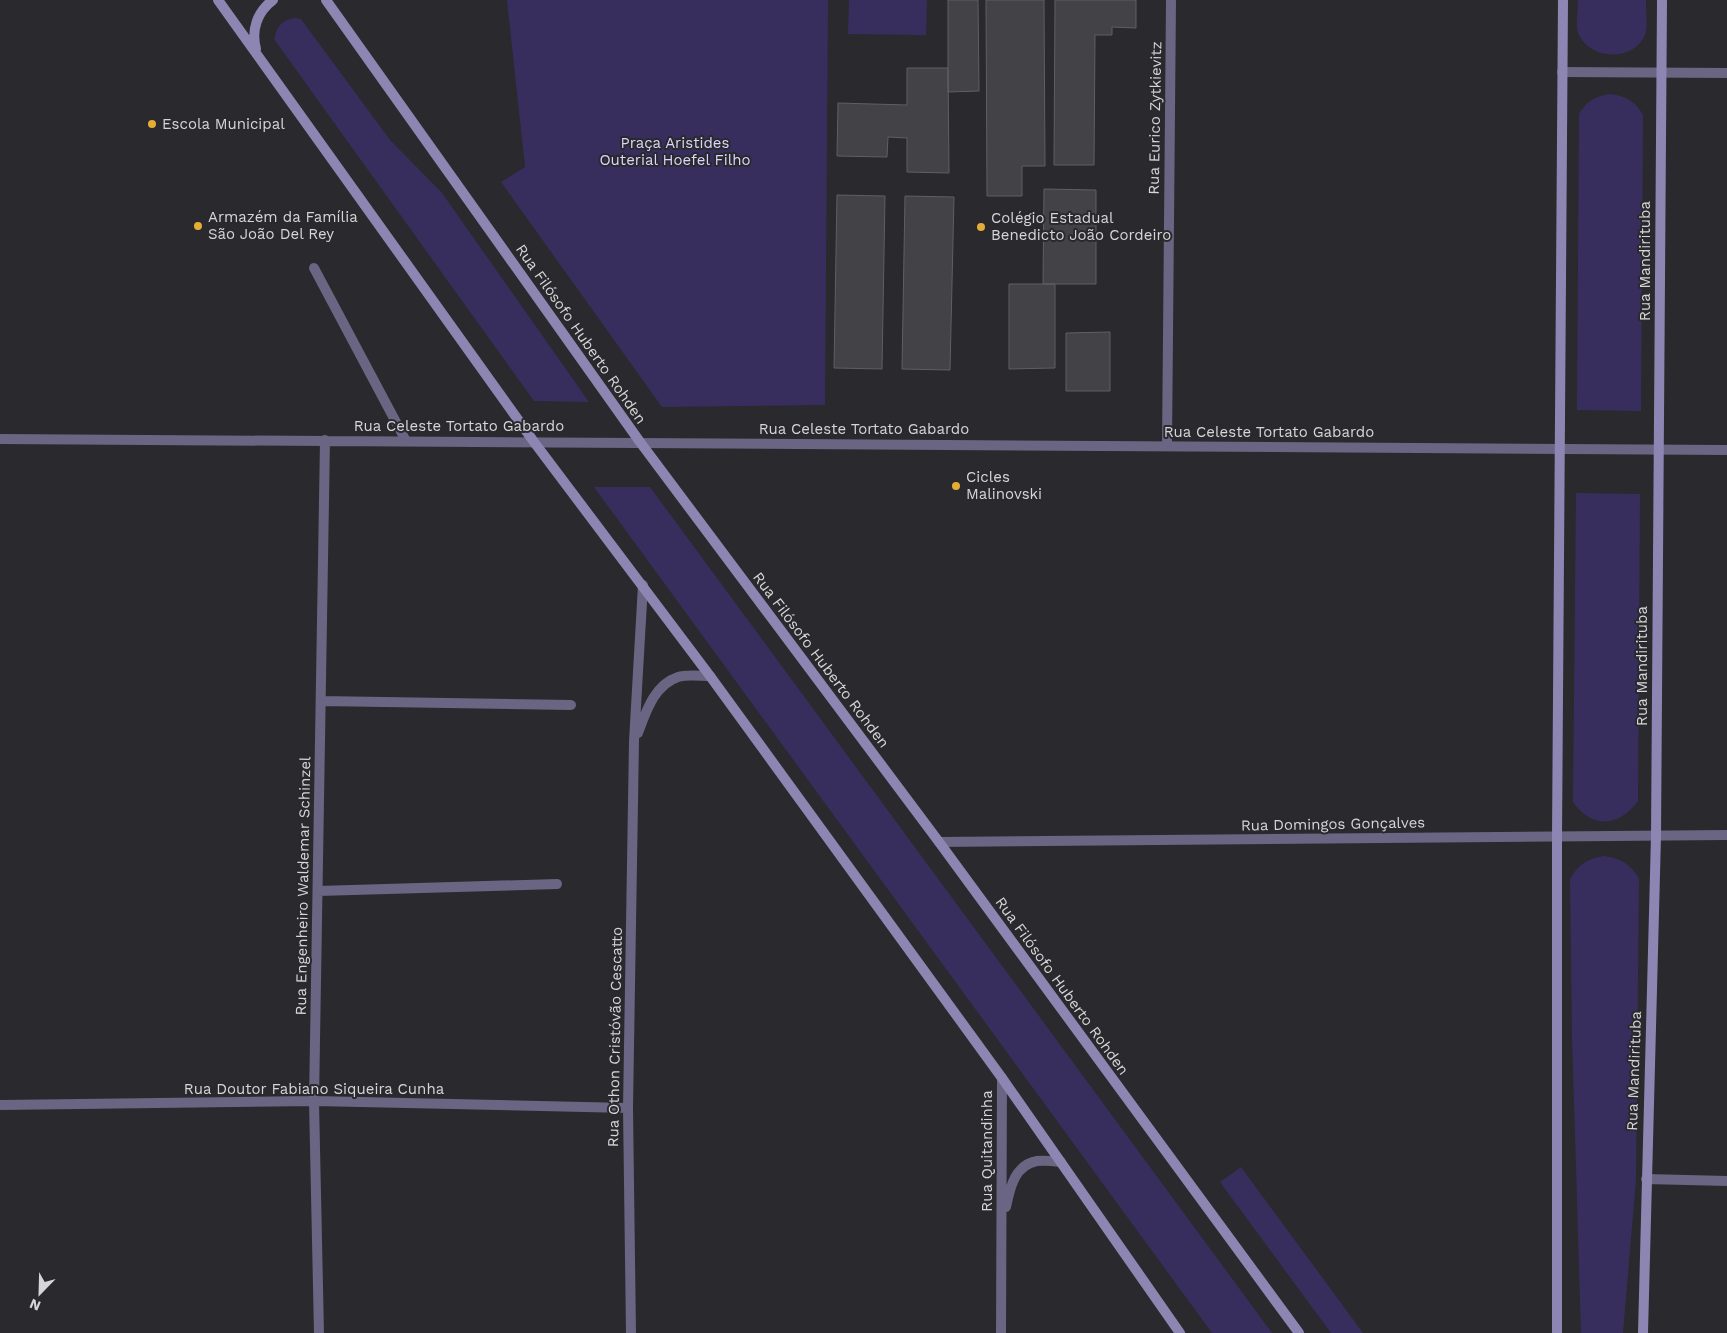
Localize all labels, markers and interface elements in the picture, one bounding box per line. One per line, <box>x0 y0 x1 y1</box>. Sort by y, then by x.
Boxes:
street label: Rua Eurico Zytkievitz <box>1145 41 1165 195</box>
place label: Escola Municipal <box>162 115 285 133</box>
marker: Escola Municipal <box>146 118 158 130</box>
park label: Praça Aristides Outerial Hoefel Filho <box>599 134 751 169</box>
street label: Rua Mandirituba <box>1636 201 1654 321</box>
place label: Armazém da Família São João Del Rey <box>208 208 358 243</box>
place label: Colégio Estadual Benedicto João Cordeiro <box>991 209 1171 244</box>
marker: Armazém da Família São João Del Rey <box>192 220 204 232</box>
marker: Colégio Estadual Benedicto João Cordeiro <box>975 221 987 233</box>
street label: Rua Filósofo Huberto Rohden <box>512 241 650 427</box>
street label: Rua Celeste Tortato Gabardo <box>354 417 564 435</box>
street label: Rua Celeste Tortato Gabardo <box>759 420 969 438</box>
street label: Rua Celeste Tortato Gabardo <box>1164 423 1374 441</box>
place label: Cicles Malinovski <box>966 468 1042 503</box>
marker: Cicles Malinovski <box>950 480 962 492</box>
street label: Rua Filósofo Huberto Rohden <box>749 569 893 751</box>
street label: Rua Mandirituba <box>1633 606 1651 726</box>
street label: Rua Engenheiro Waldemar Schinzel <box>292 756 314 1016</box>
street label: Rua Domingos Gonçalves <box>1241 813 1425 835</box>
street label: Rua Filósofo Huberto Rohden <box>991 894 1133 1078</box>
street label: Rua Othon Cristóvão Cescatto <box>604 927 626 1147</box>
street label: Rua Mandirituba <box>1623 1010 1645 1131</box>
street label: Rua Doutor Fabiano Siqueira Cunha <box>184 1080 445 1098</box>
street label: Rua Quitandinha <box>978 1090 996 1212</box>
north arrow <box>15 1268 65 1318</box>
text: N <box>27 1296 43 1314</box>

